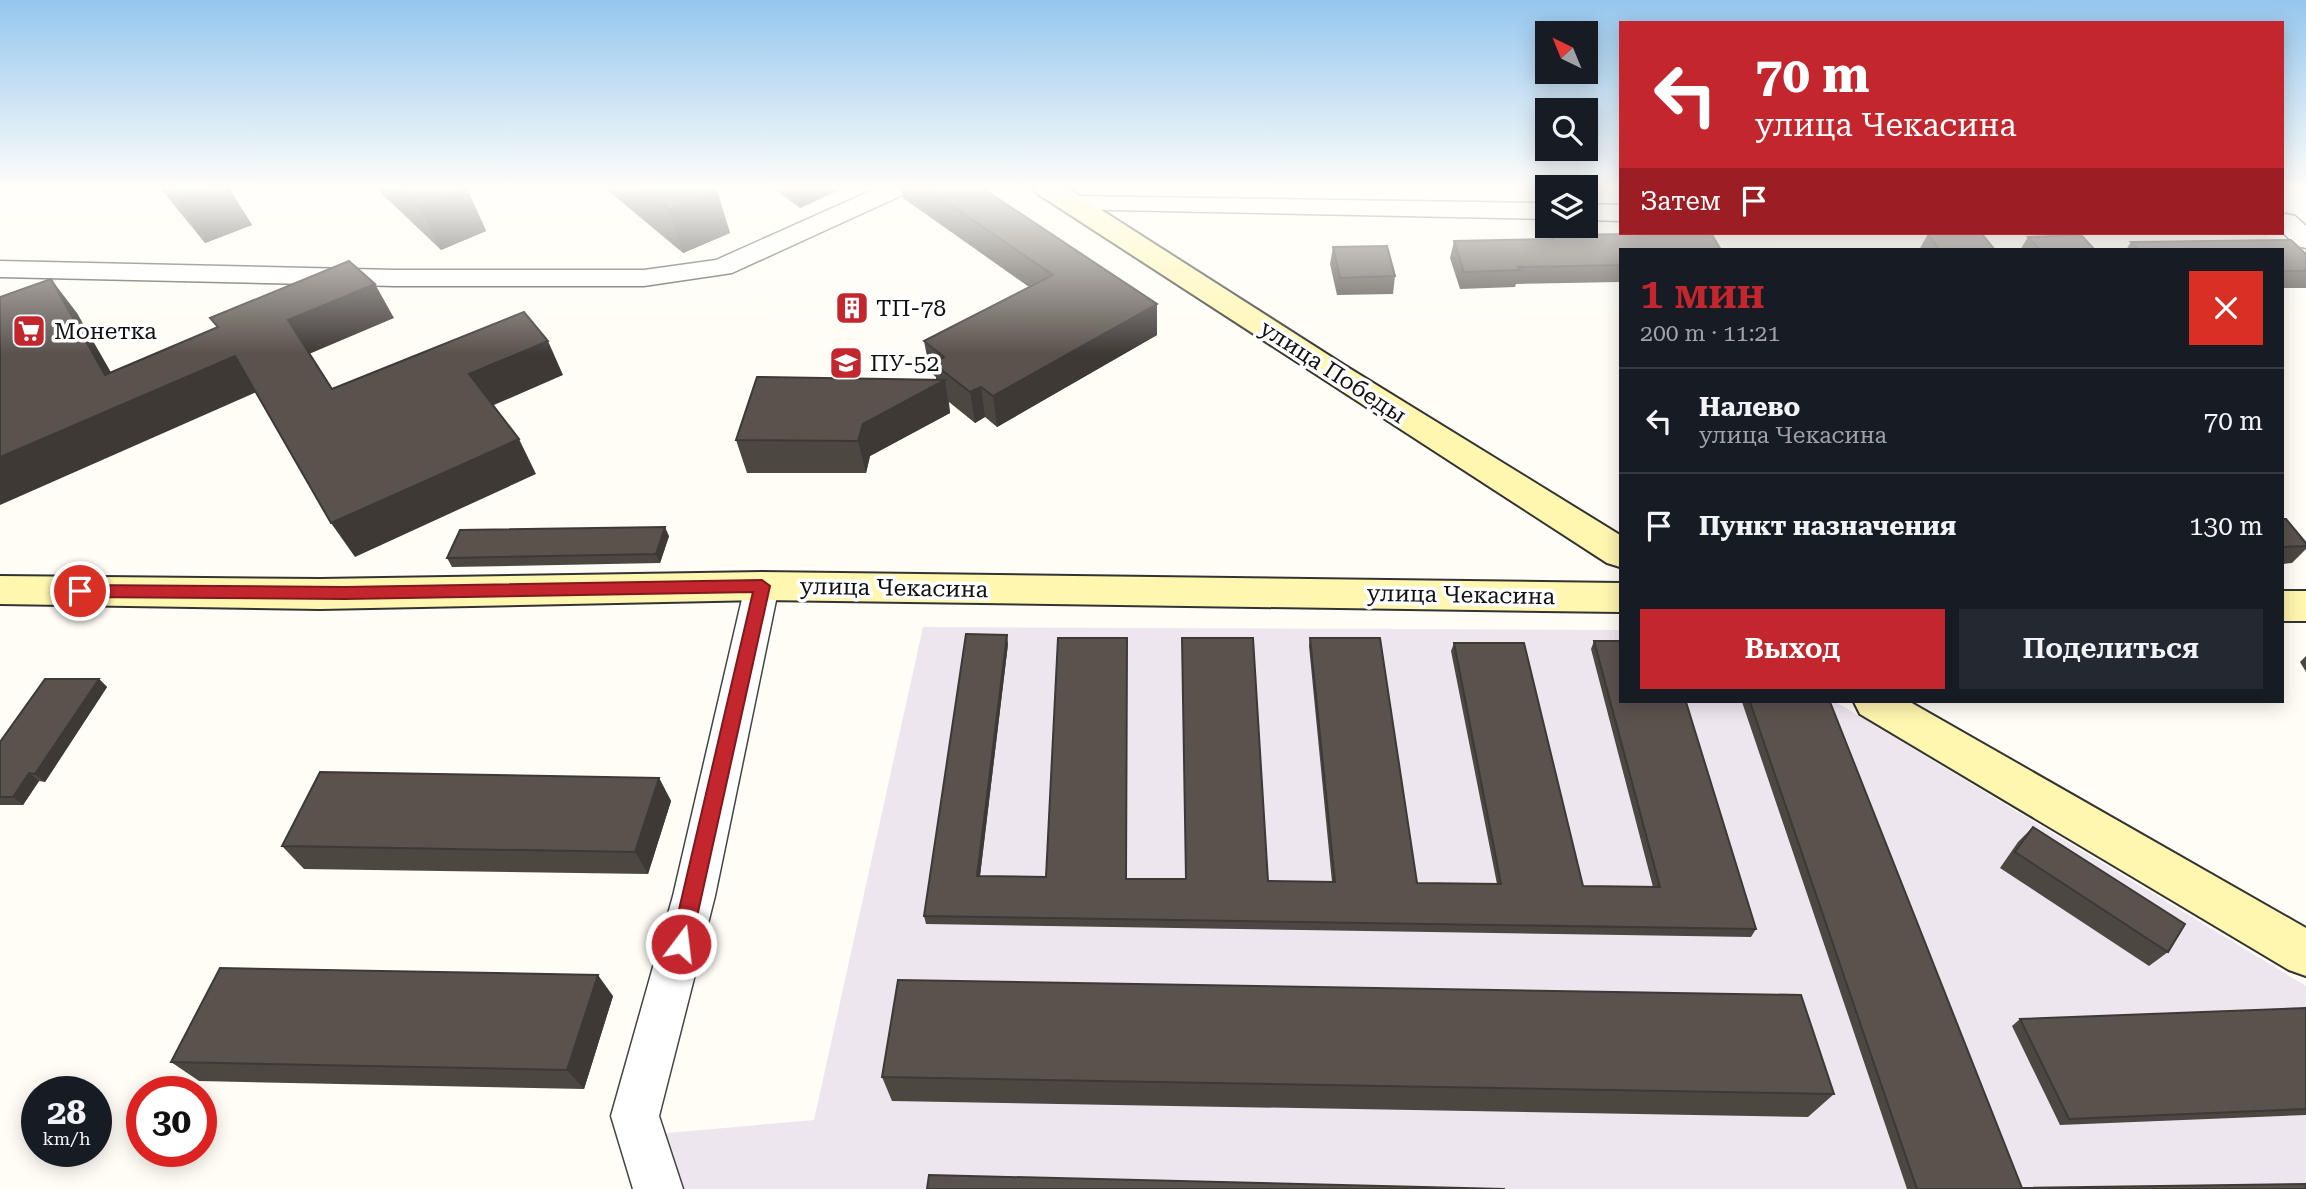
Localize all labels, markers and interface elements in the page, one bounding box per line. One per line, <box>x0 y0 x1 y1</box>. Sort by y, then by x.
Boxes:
north arrow <box>1535 21 1598 84</box>
map controls <box>1535 21 1598 238</box>
text: 70 m <box>1755 47 1870 104</box>
icon: left <box>1640 49 1731 140</box>
button: search <box>1535 98 1598 161</box>
text: улица Чекасина <box>1755 106 2017 144</box>
button: layers <box>1535 175 1598 238</box>
icon: arrive <box>1735 182 1773 220</box>
text: Затем <box>1640 186 1721 216</box>
text: 1 мин <box>1640 269 1765 318</box>
button: close <box>2189 271 2263 345</box>
building icon: ТП-78 <box>833 289 871 327</box>
place label: ТП-78 <box>876 295 946 322</box>
supermarket icon: Монетка <box>10 312 48 350</box>
street label: улица Победы <box>1255 315 1411 429</box>
place label: Монетка <box>54 318 157 345</box>
text: 200 m · 11:21 <box>1640 320 1780 347</box>
school or university icon: ПУ-52 <box>827 344 865 382</box>
place label: ПУ-52 <box>870 350 939 377</box>
text: Налево <box>1699 392 1800 422</box>
icon: left <box>1640 402 1678 440</box>
text: 70 m <box>2204 406 2263 436</box>
text: улица Чекасина <box>1699 422 1887 449</box>
icon: arrive <box>1640 507 1678 545</box>
text: Пункт назначения <box>1699 511 1956 541</box>
text: 130 m <box>2189 511 2263 541</box>
pin <box>50 561 110 621</box>
icon: arrive <box>61 572 99 610</box>
street label: улица Чекасина <box>800 573 989 603</box>
street label: улица Чекасина <box>1367 580 1556 610</box>
button: Выход <box>1640 609 1945 689</box>
button: Поделиться <box>1959 609 2263 689</box>
position arrow <box>644 907 718 981</box>
speed limit sign: 30 <box>126 1076 217 1167</box>
text: 28 <box>47 1092 86 1133</box>
text: km/h <box>42 1128 91 1149</box>

